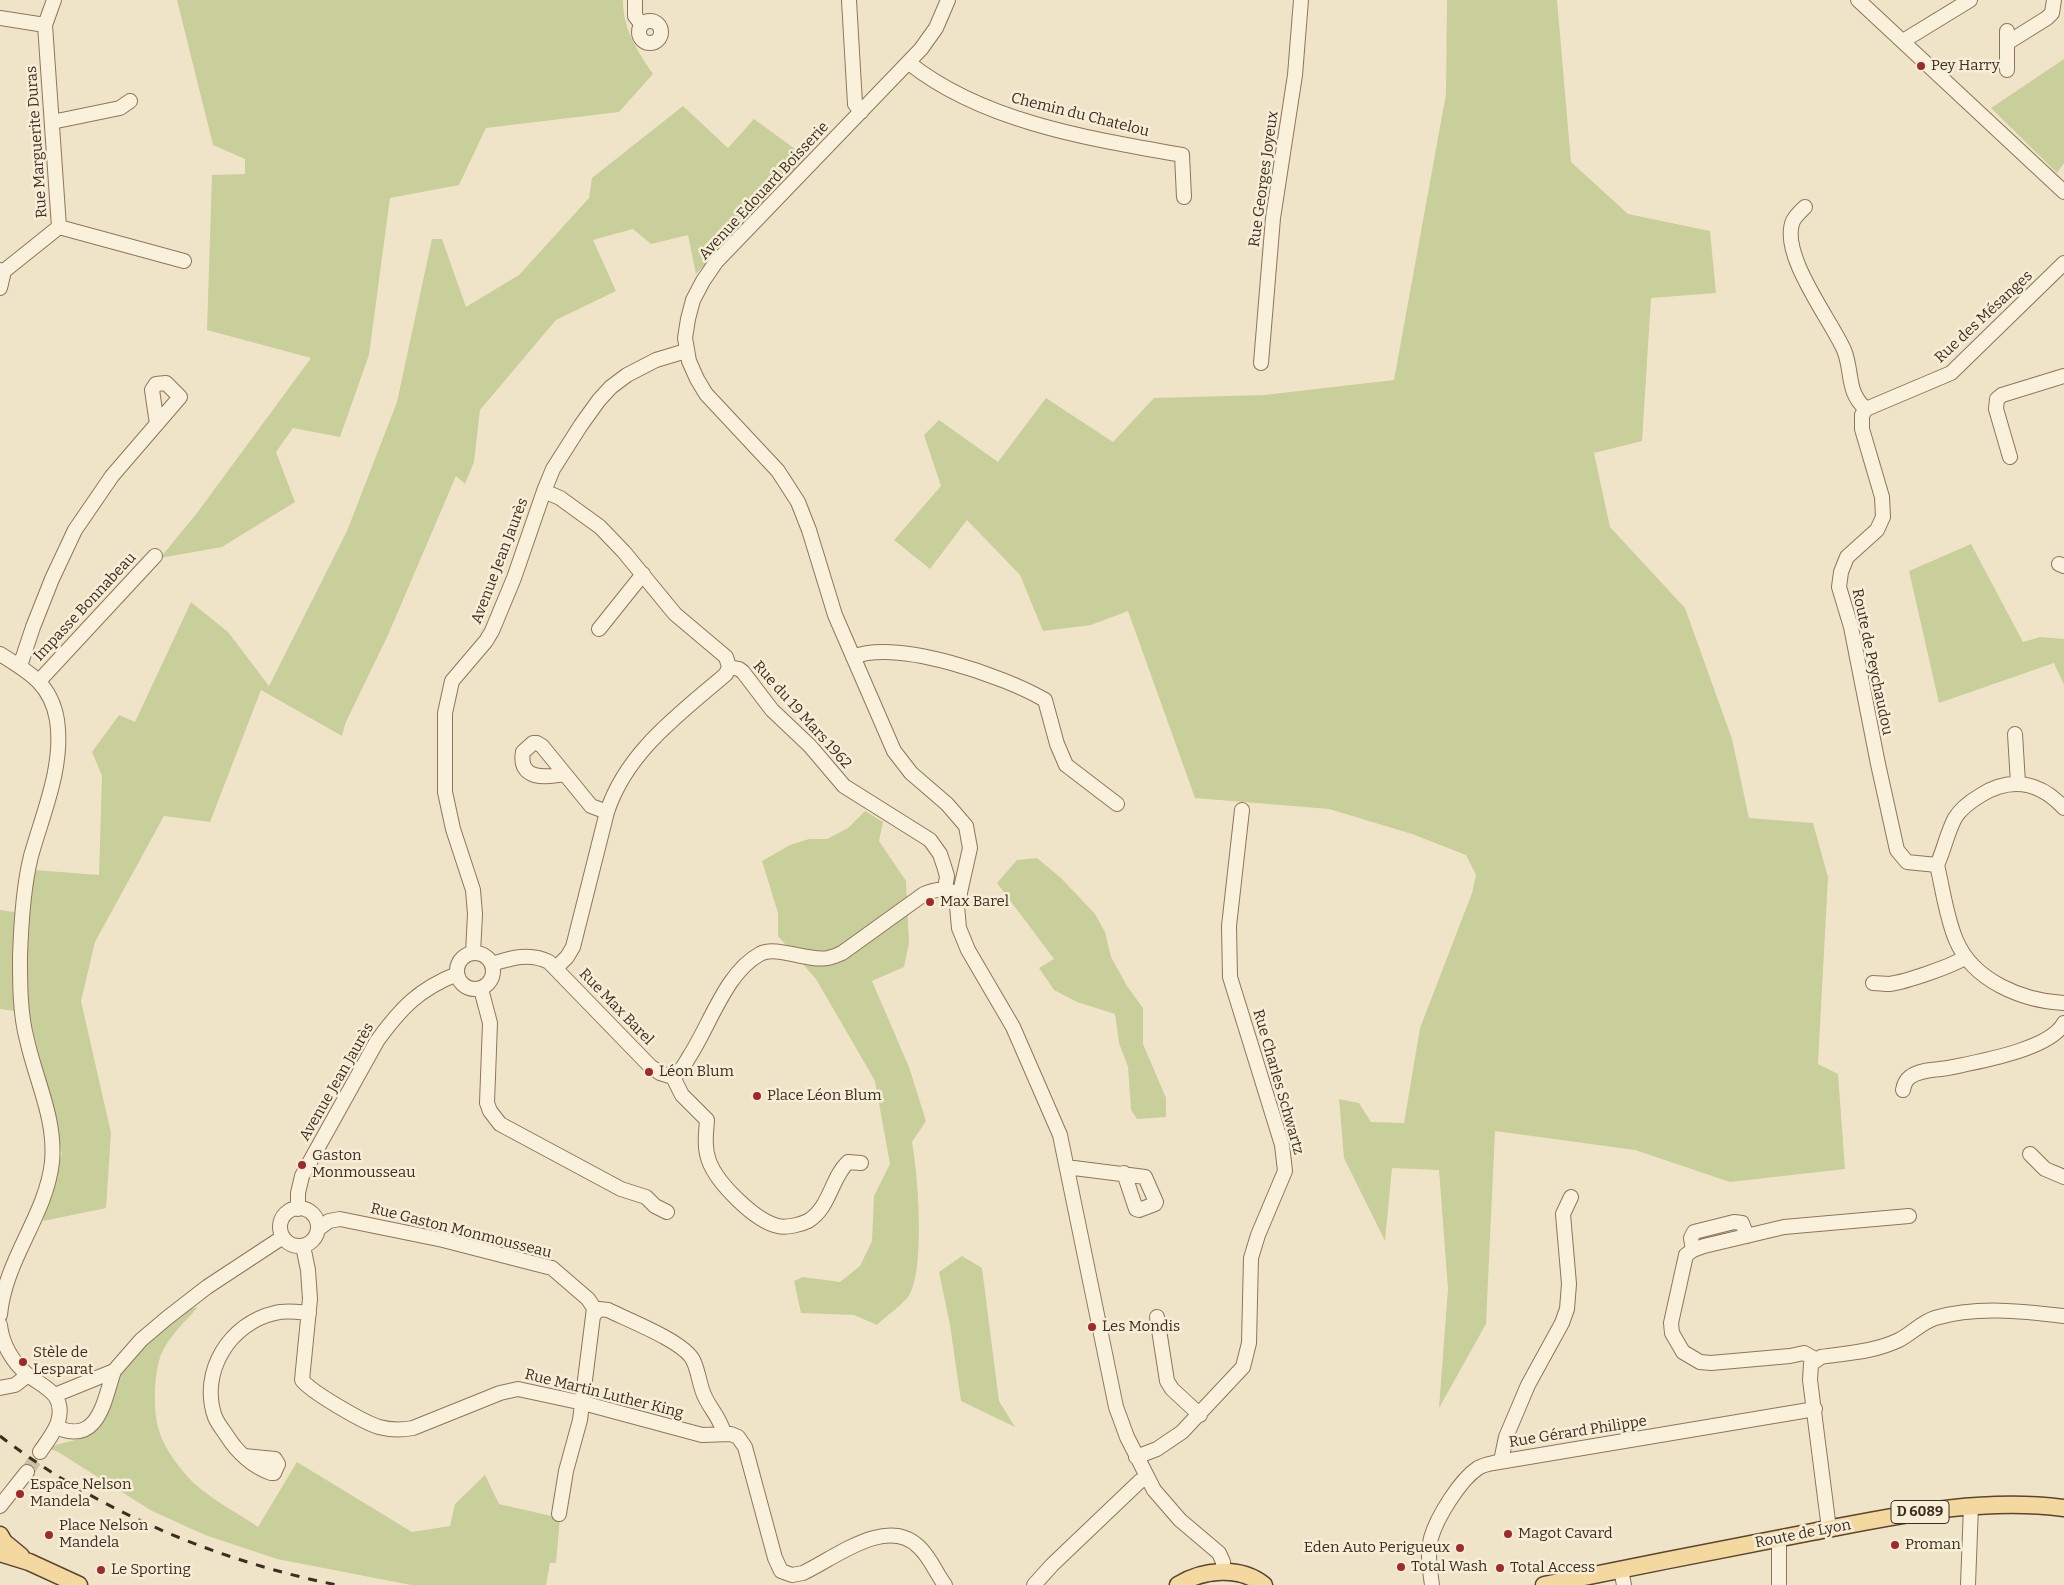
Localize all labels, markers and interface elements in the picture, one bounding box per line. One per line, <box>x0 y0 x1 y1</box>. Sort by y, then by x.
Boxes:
place label: Pey Harry <box>1931 57 2000 75</box>
marker: Pey Harry <box>1915 60 1927 72</box>
street label: Rue Marguerite Duras <box>23 65 51 219</box>
street label: Chemin du Chatelou <box>1009 89 1151 141</box>
street label: Rue Georges Joyeux <box>1246 110 1282 248</box>
street label: Avenue Edouard Boisserie <box>695 118 833 264</box>
street label: Rue des Mésanges <box>1931 267 2037 367</box>
street label: Avenue Jean Jaurès <box>468 496 532 626</box>
street label: Impasse Bonnabeau <box>30 549 140 665</box>
street label: Route de Peychaudou <box>1848 587 1896 737</box>
street label: Rue du 19 Mars 1962 <box>749 657 855 773</box>
place label: Max Barel <box>940 893 1009 911</box>
marker: Max Barel <box>924 896 936 908</box>
street label: Rue Max Barel <box>575 965 657 1049</box>
street label: Rue Charles Schwartz <box>1249 1007 1307 1157</box>
street label: Avenue Jean Jaurès <box>296 1020 378 1144</box>
place label: Léon Blum <box>659 1063 734 1081</box>
marker: Léon Blum <box>643 1066 655 1078</box>
place label: Place Léon Blum <box>767 1087 882 1105</box>
marker: Place Léon Blum <box>751 1090 763 1102</box>
place label: Gaston Monmousseau <box>312 1147 416 1182</box>
marker: Gaston Monmousseau <box>296 1159 308 1171</box>
street label: Rue Gaston Monmousseau <box>368 1200 554 1262</box>
place label: Les Mondis <box>1102 1318 1180 1336</box>
marker: Les Mondis <box>1086 1321 1098 1333</box>
place label: Stèle de Lesparat <box>33 1344 93 1379</box>
marker: Stèle de Lesparat <box>17 1356 29 1368</box>
street label: Rue Martin Luther King <box>523 1366 685 1422</box>
street label: Rue Gérard Philippe <box>1508 1412 1648 1452</box>
place label: Espace Nelson Mandela <box>30 1476 131 1511</box>
marker: Espace Nelson Mandela <box>14 1488 26 1500</box>
road number: D 6089 <box>1891 1500 1949 1524</box>
street label: Route de Lyon <box>1754 1516 1852 1552</box>
place label: Place Nelson Mandela <box>59 1517 148 1552</box>
place label: Magot Cavard <box>1518 1525 1613 1543</box>
marker: Magot Cavard <box>1502 1528 1514 1540</box>
marker: Place Nelson Mandela <box>43 1529 55 1541</box>
place label: Proman <box>1905 1536 1961 1554</box>
place label: Eden Auto Perigueux <box>1304 1539 1450 1557</box>
marker: Proman <box>1889 1539 1901 1551</box>
marker: Eden Auto Perigueux <box>1454 1542 1466 1554</box>
place label: Total Wash <box>1411 1558 1487 1576</box>
place label: Total Access <box>1510 1559 1595 1577</box>
place label: Le Sporting <box>111 1561 191 1579</box>
marker: Total Wash <box>1395 1561 1407 1573</box>
marker: Total Access <box>1494 1562 1506 1574</box>
marker: Le Sporting <box>95 1564 107 1576</box>

